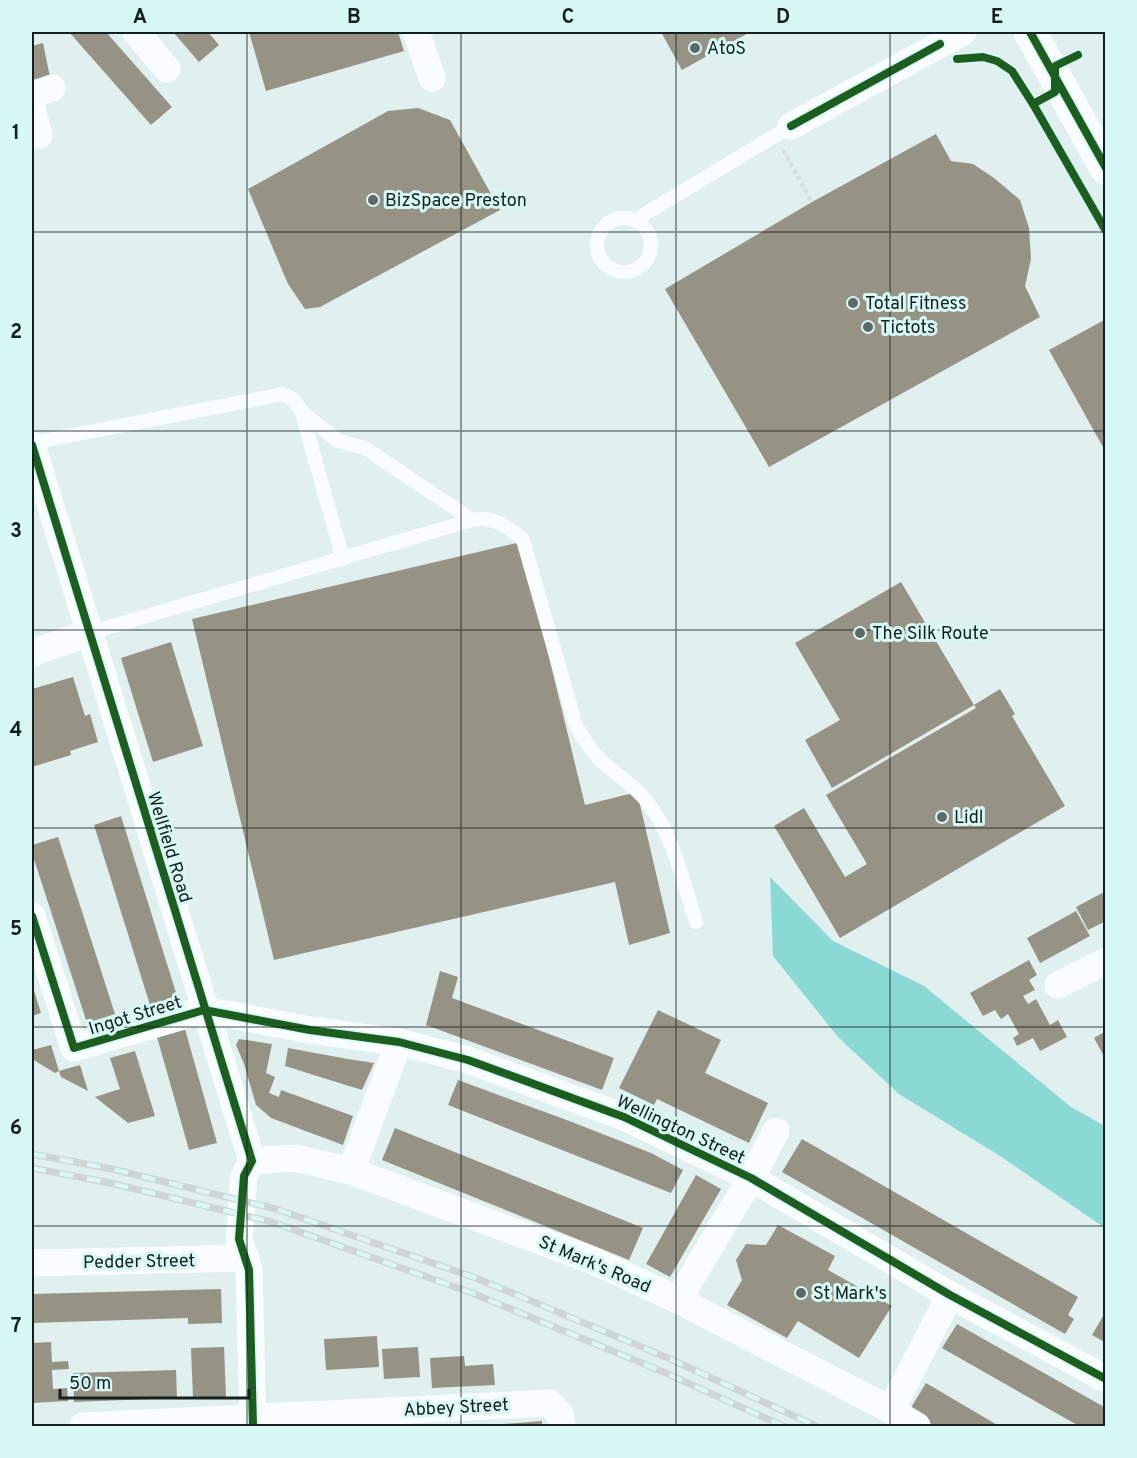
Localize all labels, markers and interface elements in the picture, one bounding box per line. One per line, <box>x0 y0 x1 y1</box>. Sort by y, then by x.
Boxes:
text: A <box>133 5 147 31</box>
text: B <box>347 5 361 31</box>
text: C <box>562 5 574 31</box>
text: D <box>776 5 790 31</box>
text: E <box>991 5 1003 31</box>
place label: AtoS <box>707 38 746 61</box>
marker: AtoS <box>688 41 702 55</box>
text: 1 <box>12 121 20 147</box>
place label: BizSpace Preston <box>385 190 527 213</box>
marker: BizSpace Preston <box>366 193 380 207</box>
place label: Total Fitness <box>865 293 966 316</box>
marker: Total Fitness <box>846 296 860 310</box>
place label: Tictots <box>880 317 935 340</box>
text: 2 <box>10 320 22 346</box>
marker: Tictots <box>861 320 875 334</box>
text: 3 <box>10 519 22 545</box>
place label: The Silk Route <box>872 623 989 646</box>
marker: The Silk Route <box>853 626 867 640</box>
text: 4 <box>10 718 22 744</box>
street label: Wellfield Road <box>141 789 196 906</box>
place label: Lidl <box>954 807 983 830</box>
marker: Lidl <box>935 810 949 824</box>
text: 5 <box>10 917 22 943</box>
street label: Ingot Street <box>86 991 185 1041</box>
street label: Wellington Street <box>612 1090 748 1170</box>
text: 6 <box>10 1116 22 1142</box>
street label: St Mark's Road <box>535 1231 654 1299</box>
street label: Pedder Street <box>83 1250 195 1275</box>
place label: St Mark's <box>813 1283 887 1306</box>
marker: St Mark's <box>794 1286 808 1300</box>
text: 7 <box>11 1314 21 1340</box>
scale bar <box>60 1362 249 1400</box>
text: 50 m <box>69 1373 111 1396</box>
street label: Abbey Street <box>403 1394 509 1423</box>

